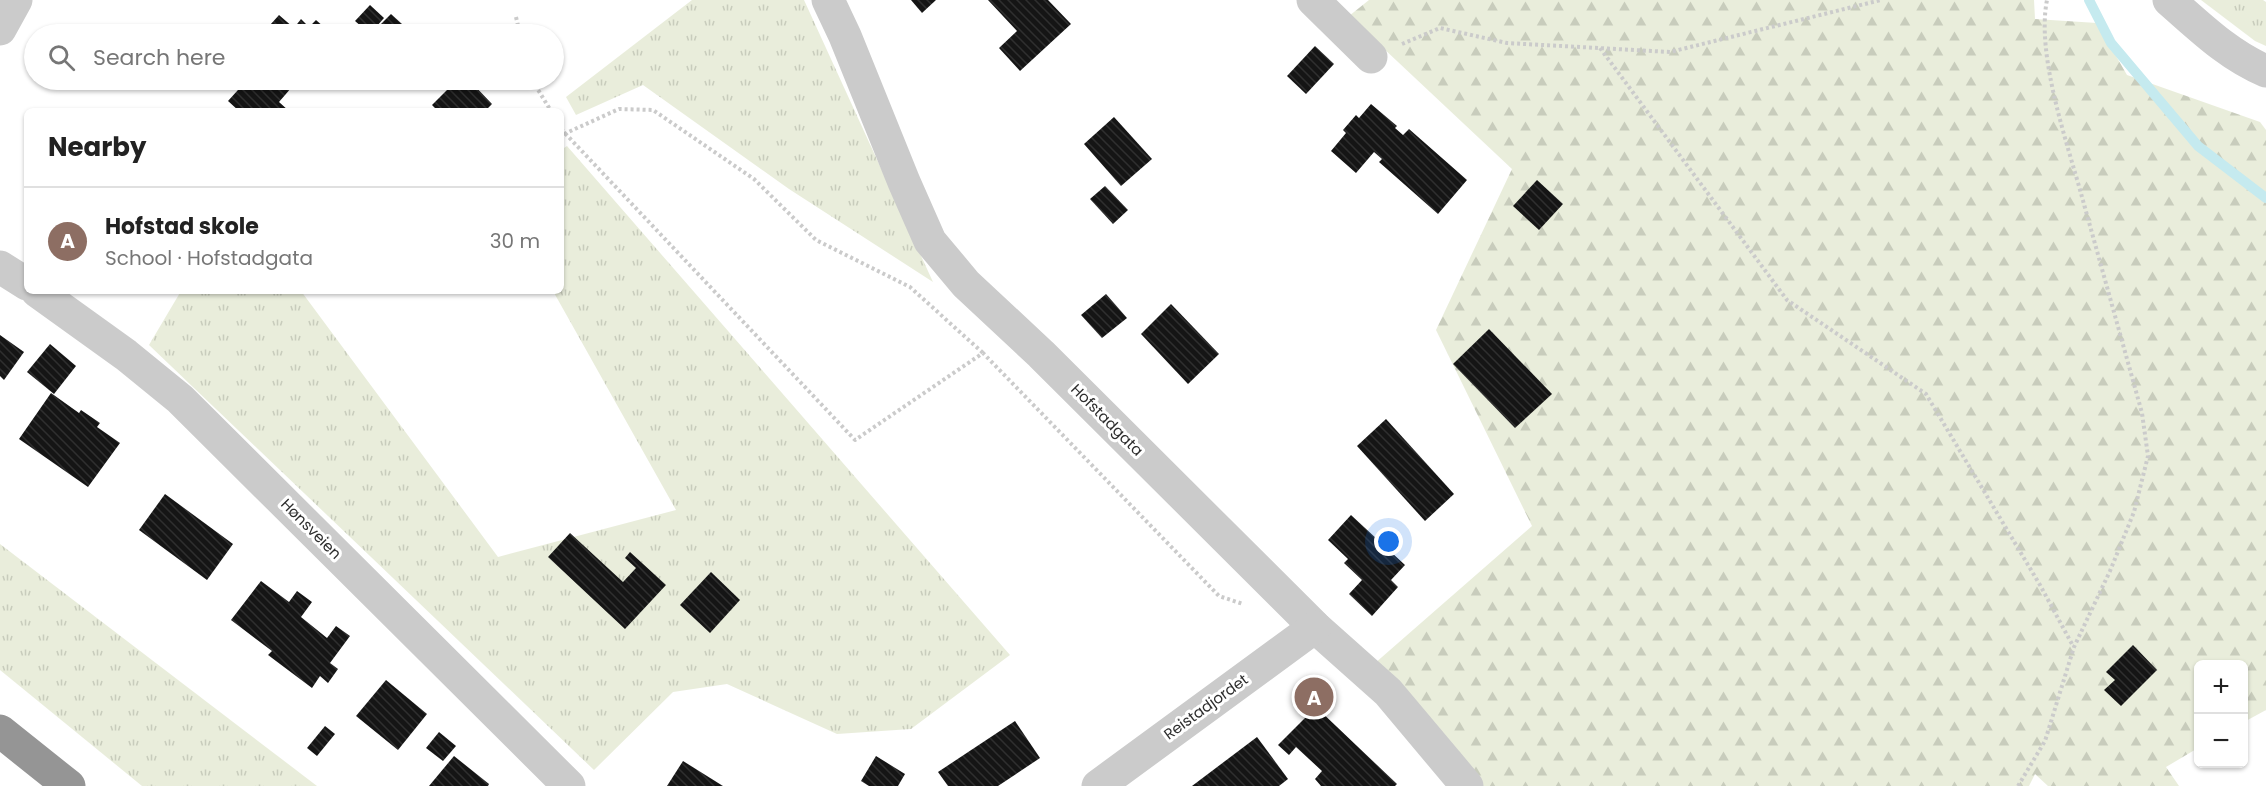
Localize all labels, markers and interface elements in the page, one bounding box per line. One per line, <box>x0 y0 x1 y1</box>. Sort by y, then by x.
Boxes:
search box <box>24 24 564 90</box>
icon: search <box>45 41 78 74</box>
text: Search here <box>93 42 226 73</box>
text: Nearby <box>48 129 146 165</box>
text: Hofstad skole <box>105 211 259 242</box>
text: A <box>60 227 75 255</box>
text: 30 m <box>490 227 540 255</box>
text: School · Hofstadgata <box>105 244 313 272</box>
street label: Hofstadgata <box>1067 379 1148 460</box>
street label: Hønsveien <box>276 494 346 564</box>
your location <box>1374 527 1403 556</box>
map controls <box>2194 660 2248 768</box>
button: + <box>2194 660 2248 714</box>
street label: Reistadjordet <box>1159 669 1252 744</box>
pin: A <box>1294 674 1334 720</box>
button: − <box>2194 714 2248 768</box>

